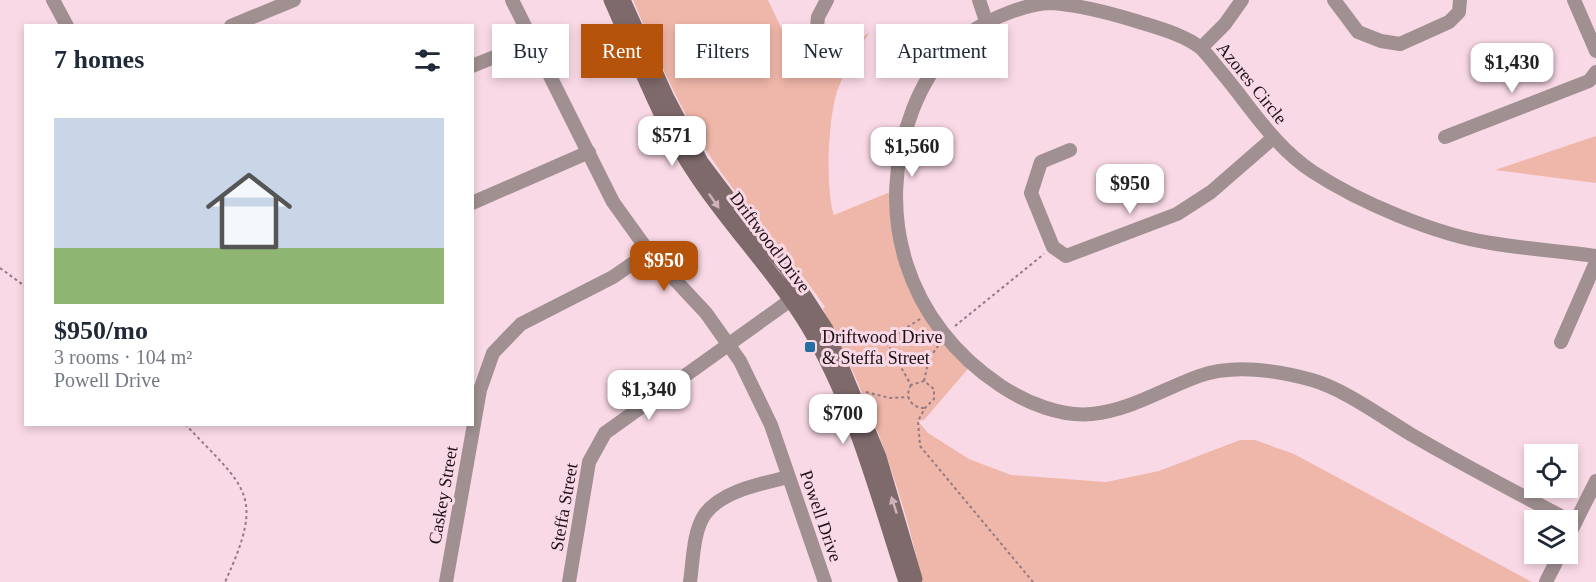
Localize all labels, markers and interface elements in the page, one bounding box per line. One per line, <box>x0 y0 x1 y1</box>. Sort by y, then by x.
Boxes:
chip: Buy <box>492 24 569 78</box>
chip: Rent <box>581 24 663 78</box>
chip: Filters <box>675 24 770 78</box>
chip: New <box>782 24 864 78</box>
chip: Apartment <box>876 24 1008 78</box>
street label: Azores Circle <box>1213 38 1291 128</box>
pin: $1,430 <box>1463 43 1561 94</box>
icon: filters <box>411 44 444 77</box>
text: 7 homes <box>54 45 144 74</box>
text: $1,430 <box>1485 51 1540 73</box>
pin: $571 <box>636 116 708 167</box>
text: $571 <box>652 124 692 146</box>
pin: $1,560 <box>863 127 961 178</box>
text: $1,560 <box>885 135 940 157</box>
icon: home <box>195 157 303 265</box>
pin: $950 <box>1094 164 1166 215</box>
text: $950 <box>1110 172 1150 194</box>
street label: Driftwood Drive <box>726 188 814 296</box>
one-way arrow <box>708 192 720 208</box>
pin: $950 <box>628 241 700 292</box>
text: $950 <box>644 249 684 271</box>
text: $950/mo <box>54 316 148 345</box>
place label: Driftwood Drive & Steffa Street <box>822 327 942 368</box>
marker: Driftwood Drive & Steffa Street <box>803 340 817 354</box>
text: 3 rooms · 104 m² <box>54 346 192 368</box>
text: Powell Drive <box>54 369 160 391</box>
pin: $1,340 <box>600 370 698 421</box>
text: $1,340 <box>622 378 677 400</box>
pin: $700 <box>807 394 879 445</box>
text: $700 <box>823 402 863 424</box>
street label: Caskey Street <box>425 444 461 546</box>
map controls <box>1524 444 1578 564</box>
button: locate <box>1524 444 1578 498</box>
street label: Steffa Street <box>546 461 582 553</box>
street label: Powell Drive <box>796 468 846 564</box>
one-way arrow <box>889 496 898 514</box>
button: layers <box>1524 510 1578 564</box>

